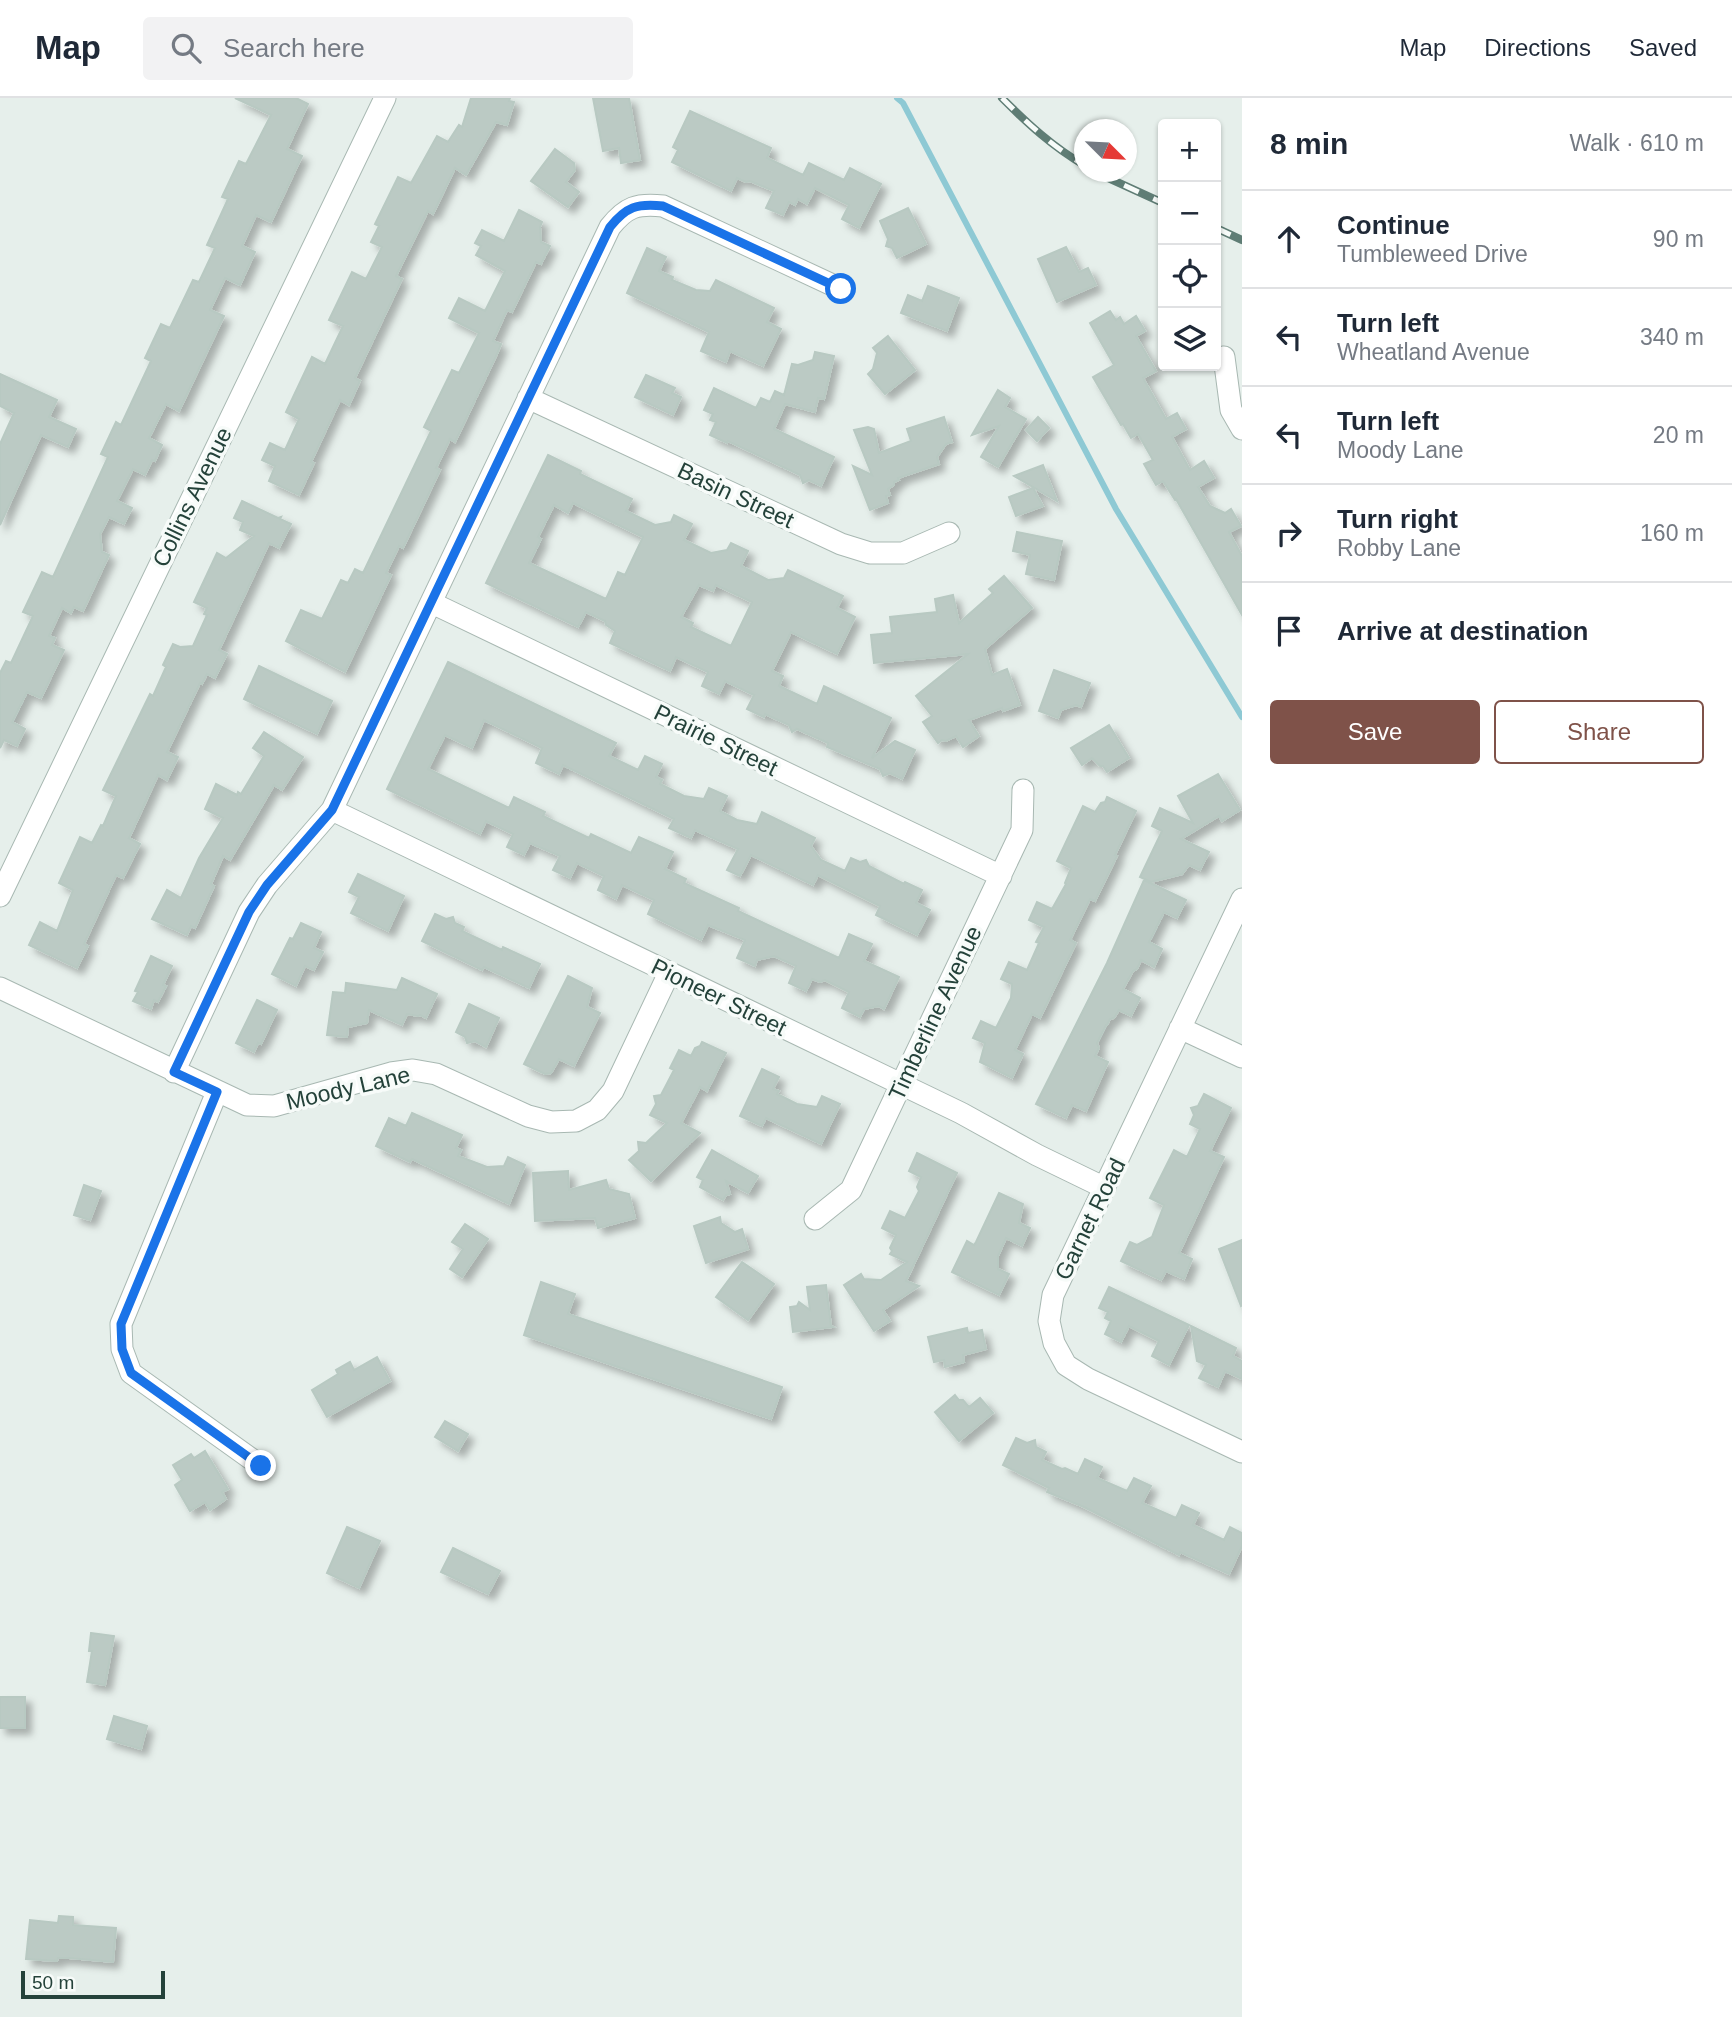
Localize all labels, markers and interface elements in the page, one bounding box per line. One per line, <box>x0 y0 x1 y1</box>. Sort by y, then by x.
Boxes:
search box <box>143 17 633 80</box>
text: Map <box>35 29 101 66</box>
icon: search <box>167 29 205 67</box>
text: Search here <box>223 33 365 63</box>
text: Map <box>1400 34 1446 61</box>
text: Directions <box>1484 34 1591 61</box>
text: Saved <box>1629 34 1697 61</box>
north arrow <box>1074 119 1137 182</box>
map controls <box>1158 119 1221 371</box>
button: + <box>1158 119 1221 182</box>
text: 8 min <box>1270 127 1348 160</box>
text: Walk · 610 m <box>1569 130 1704 156</box>
button: − <box>1158 182 1221 245</box>
text: Continue <box>1337 210 1450 240</box>
icon: ahead <box>1270 220 1308 258</box>
text: 90 m <box>1653 226 1704 252</box>
text: Tumbleweed Drive <box>1337 241 1528 267</box>
button: locate <box>1158 245 1221 308</box>
route start <box>825 273 856 304</box>
button: layers <box>1158 308 1221 371</box>
text: Turn left <box>1337 308 1439 338</box>
icon: left <box>1270 318 1308 356</box>
text: 340 m <box>1640 324 1704 350</box>
text: Wheatland Avenue <box>1337 339 1530 365</box>
text: Turn left <box>1337 406 1439 436</box>
icon: left <box>1270 416 1308 454</box>
text: 20 m <box>1653 422 1704 448</box>
street label: Collins Avenue <box>147 423 237 571</box>
text: Moody Lane <box>1337 437 1464 463</box>
street label: Basin Street <box>674 457 799 534</box>
text: Turn right <box>1337 504 1458 534</box>
icon: right <box>1270 514 1308 552</box>
text: 160 m <box>1640 520 1704 546</box>
text: Robby Lane <box>1337 535 1461 561</box>
icon: arrive <box>1270 612 1308 650</box>
text: Arrive at destination <box>1337 616 1588 646</box>
street label: Prairie Street <box>650 699 783 781</box>
button: Save <box>1270 700 1480 764</box>
button: Share <box>1494 700 1704 764</box>
street label: Timberline Avenue <box>883 922 987 1104</box>
street label: Pioneer Street <box>647 953 791 1041</box>
street label: Moody Lane <box>283 1061 413 1115</box>
street label: Garnet Road <box>1049 1154 1131 1284</box>
route end <box>245 1450 276 1481</box>
scale bar <box>21 1968 164 2000</box>
text: 50 m <box>32 1972 74 1993</box>

